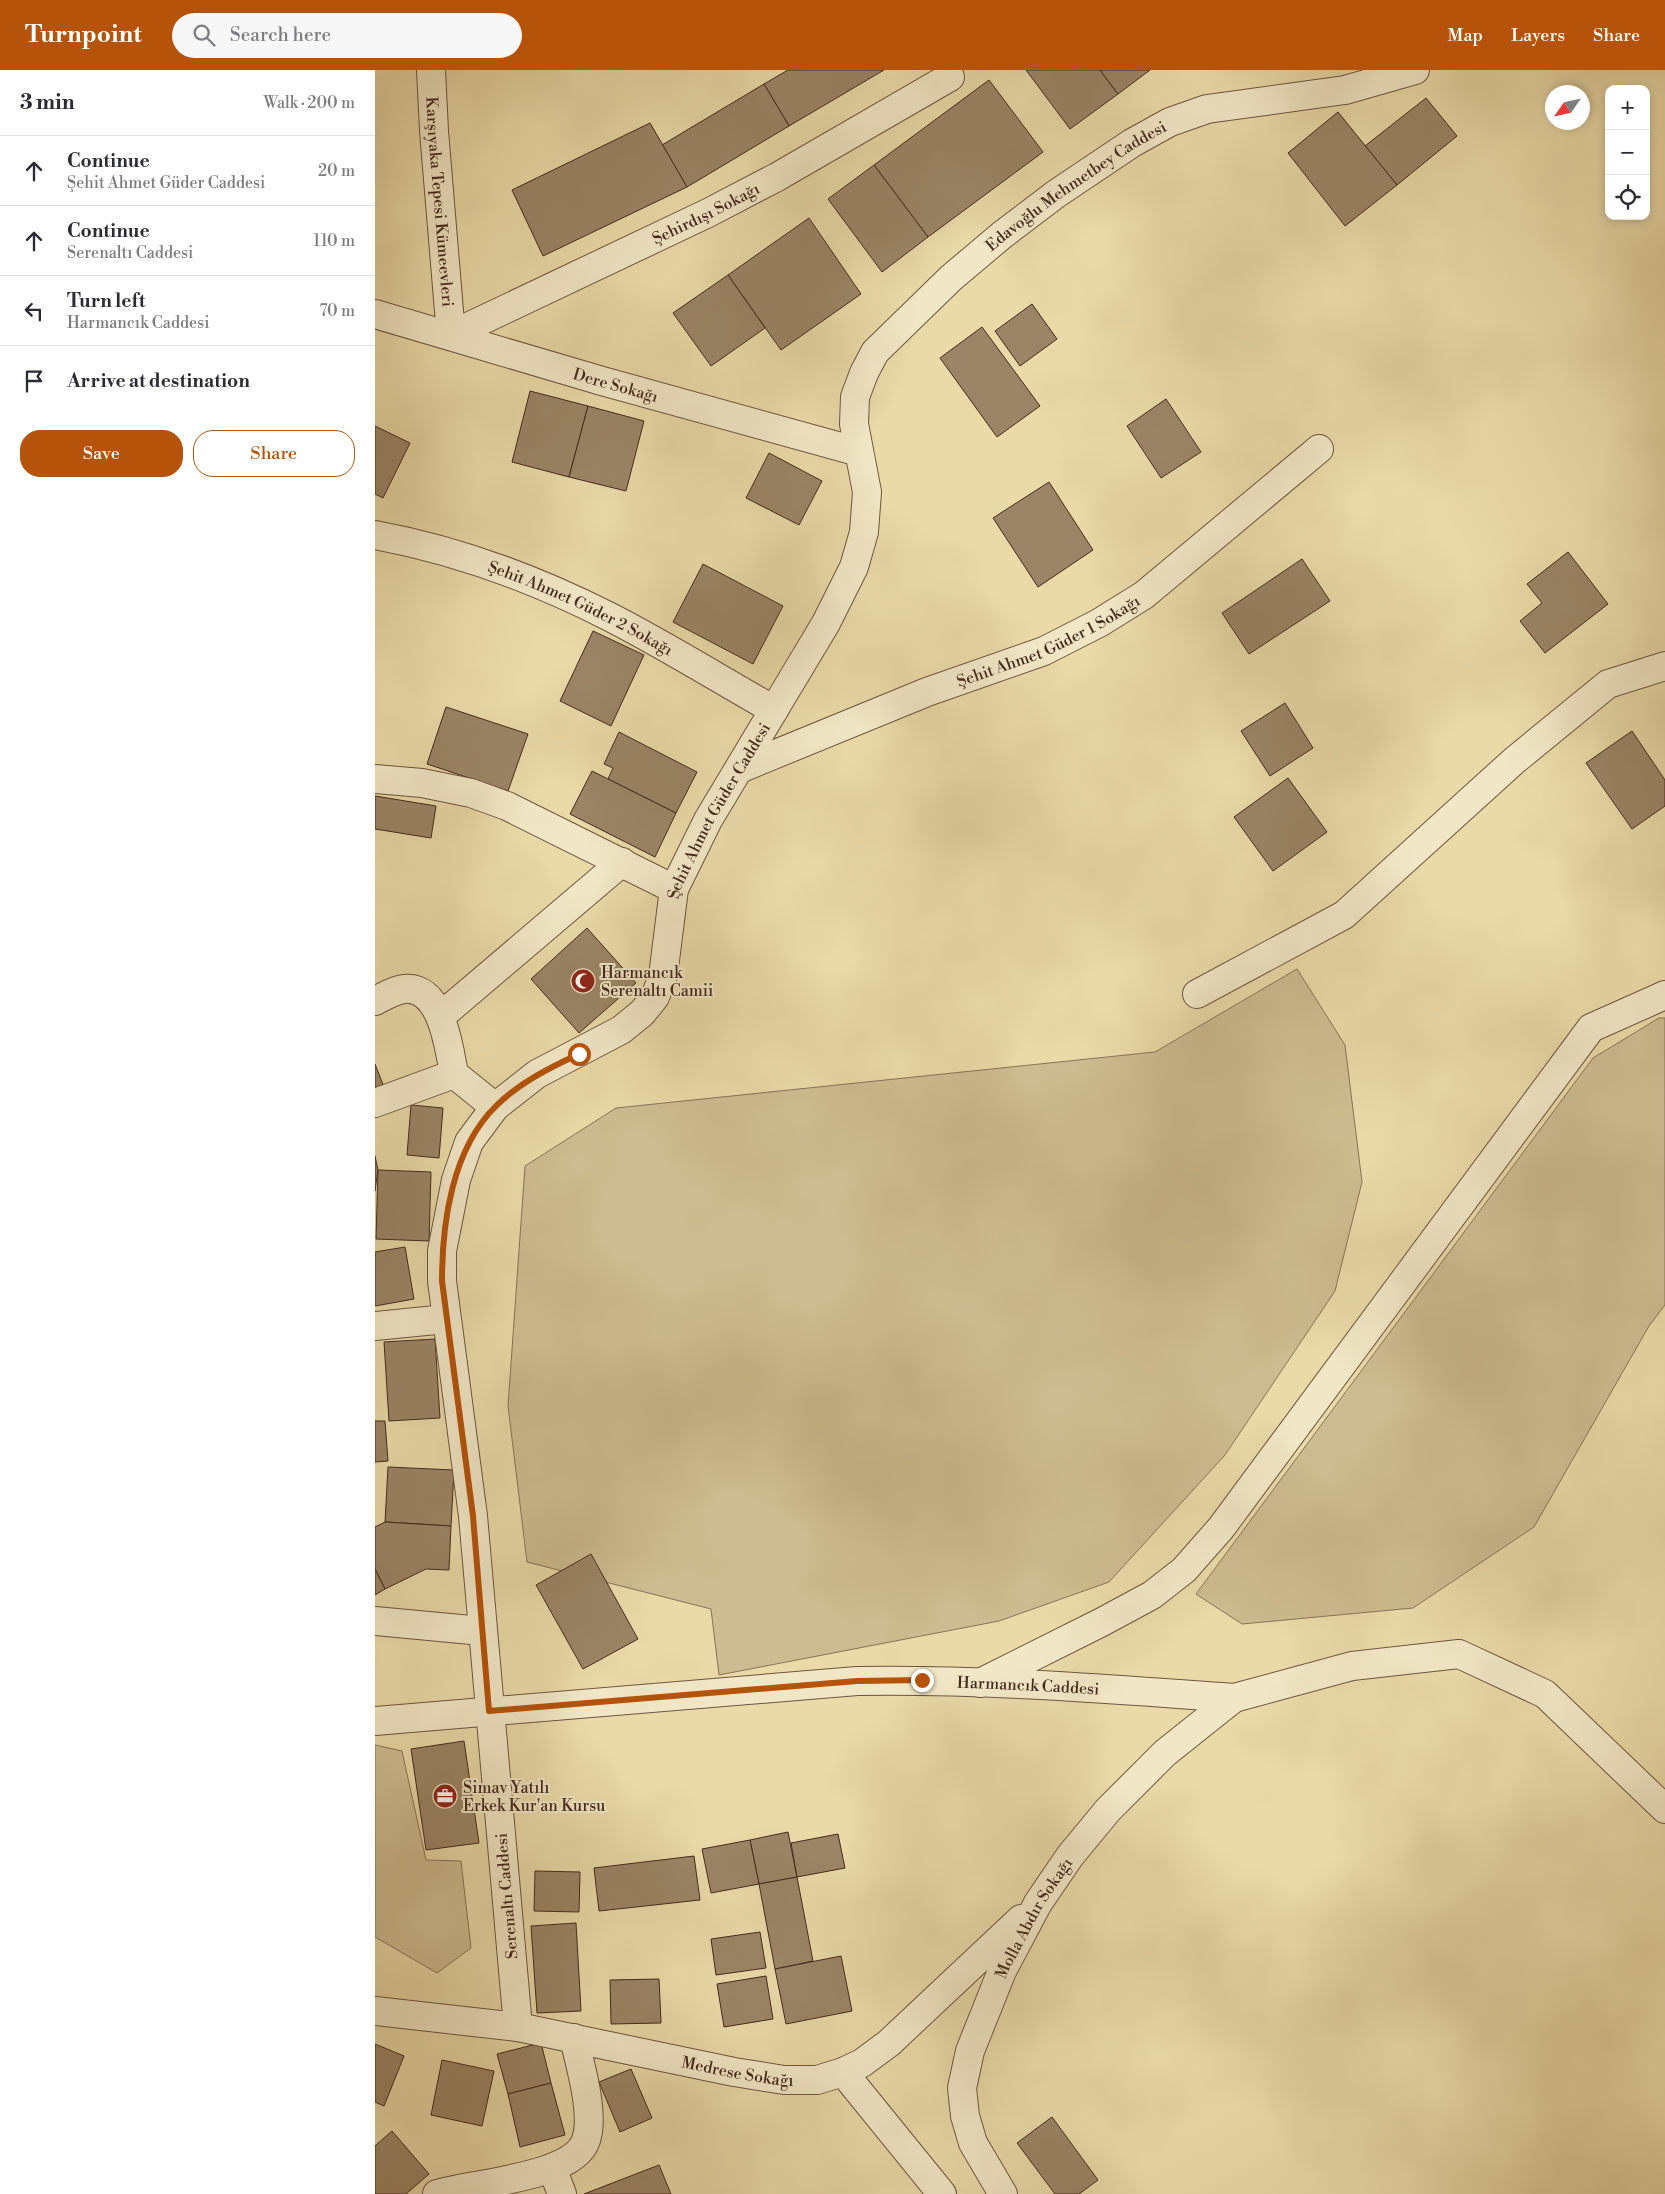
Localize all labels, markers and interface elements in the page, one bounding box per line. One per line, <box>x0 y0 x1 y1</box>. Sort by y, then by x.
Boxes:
search box <box>172 13 522 58</box>
text: Turnpoint <box>25 20 142 50</box>
icon: search <box>190 21 218 49</box>
text: Search here <box>230 23 331 47</box>
text: Map <box>1448 24 1483 47</box>
text: Layers <box>1511 24 1565 47</box>
text: Share <box>1593 24 1640 47</box>
north arrow <box>1545 85 1590 130</box>
map controls <box>1605 85 1650 220</box>
button: + <box>1605 85 1650 130</box>
text: 3 min <box>20 90 75 116</box>
text: Walk · 200 m <box>263 93 355 113</box>
street label: Karşıyaka Tepesi Kümeevleri <box>421 96 458 308</box>
street label: Edavoğlu Mehmetbey Caddesi <box>982 117 1170 256</box>
button: − <box>1605 130 1650 175</box>
text: Continue <box>67 149 150 173</box>
icon: ahead <box>20 157 48 185</box>
text: 20 m <box>318 161 355 181</box>
text: Şehit Ahmet Güder Caddesi <box>67 173 265 193</box>
button: locate <box>1605 175 1650 220</box>
street label: Şehirdışı Sokağı <box>649 179 763 249</box>
text: Continue <box>67 219 150 243</box>
icon: ahead <box>20 227 48 255</box>
text: 110 m <box>313 231 355 251</box>
text: Serenaltı Caddesi <box>67 243 193 263</box>
text: Turn left <box>67 289 146 313</box>
icon: left <box>20 297 48 325</box>
text: 70 m <box>319 301 355 321</box>
text: Harmancık Caddesi <box>67 313 209 333</box>
street label: Dere Sokağı <box>571 364 660 407</box>
icon: arrive <box>20 367 48 395</box>
text: Arrive at destination <box>67 369 250 393</box>
button: Save <box>20 430 183 477</box>
button: Share <box>193 430 355 477</box>
street label: Şehit Ahmet Güder 2 Sokağı <box>485 557 676 660</box>
street label: Şehit Ahmet Güder 1 Sokağı <box>954 591 1144 692</box>
street label: Şehit Ahmet Güder Caddesi <box>664 719 775 900</box>
place label: Harmancık Serenaltı Camii <box>601 963 713 1001</box>
mosque icon: Harmancık Serenaltı Camii <box>570 968 596 994</box>
route start <box>568 1043 591 1066</box>
route end <box>911 1669 934 1692</box>
street label: Harmancık Caddesi <box>957 1673 1100 1700</box>
place label: Simav Yatılı Erkek Kur'an Kursu <box>463 1778 605 1816</box>
office icon: Simav Yatılı Erkek Kur'an Kursu <box>432 1783 458 1809</box>
street label: Serenaltı Caddesi <box>492 1832 522 1960</box>
street label: Molla Abdır Sokağı <box>991 1854 1077 1982</box>
street label: Medrese Sokağı <box>680 2052 794 2091</box>

